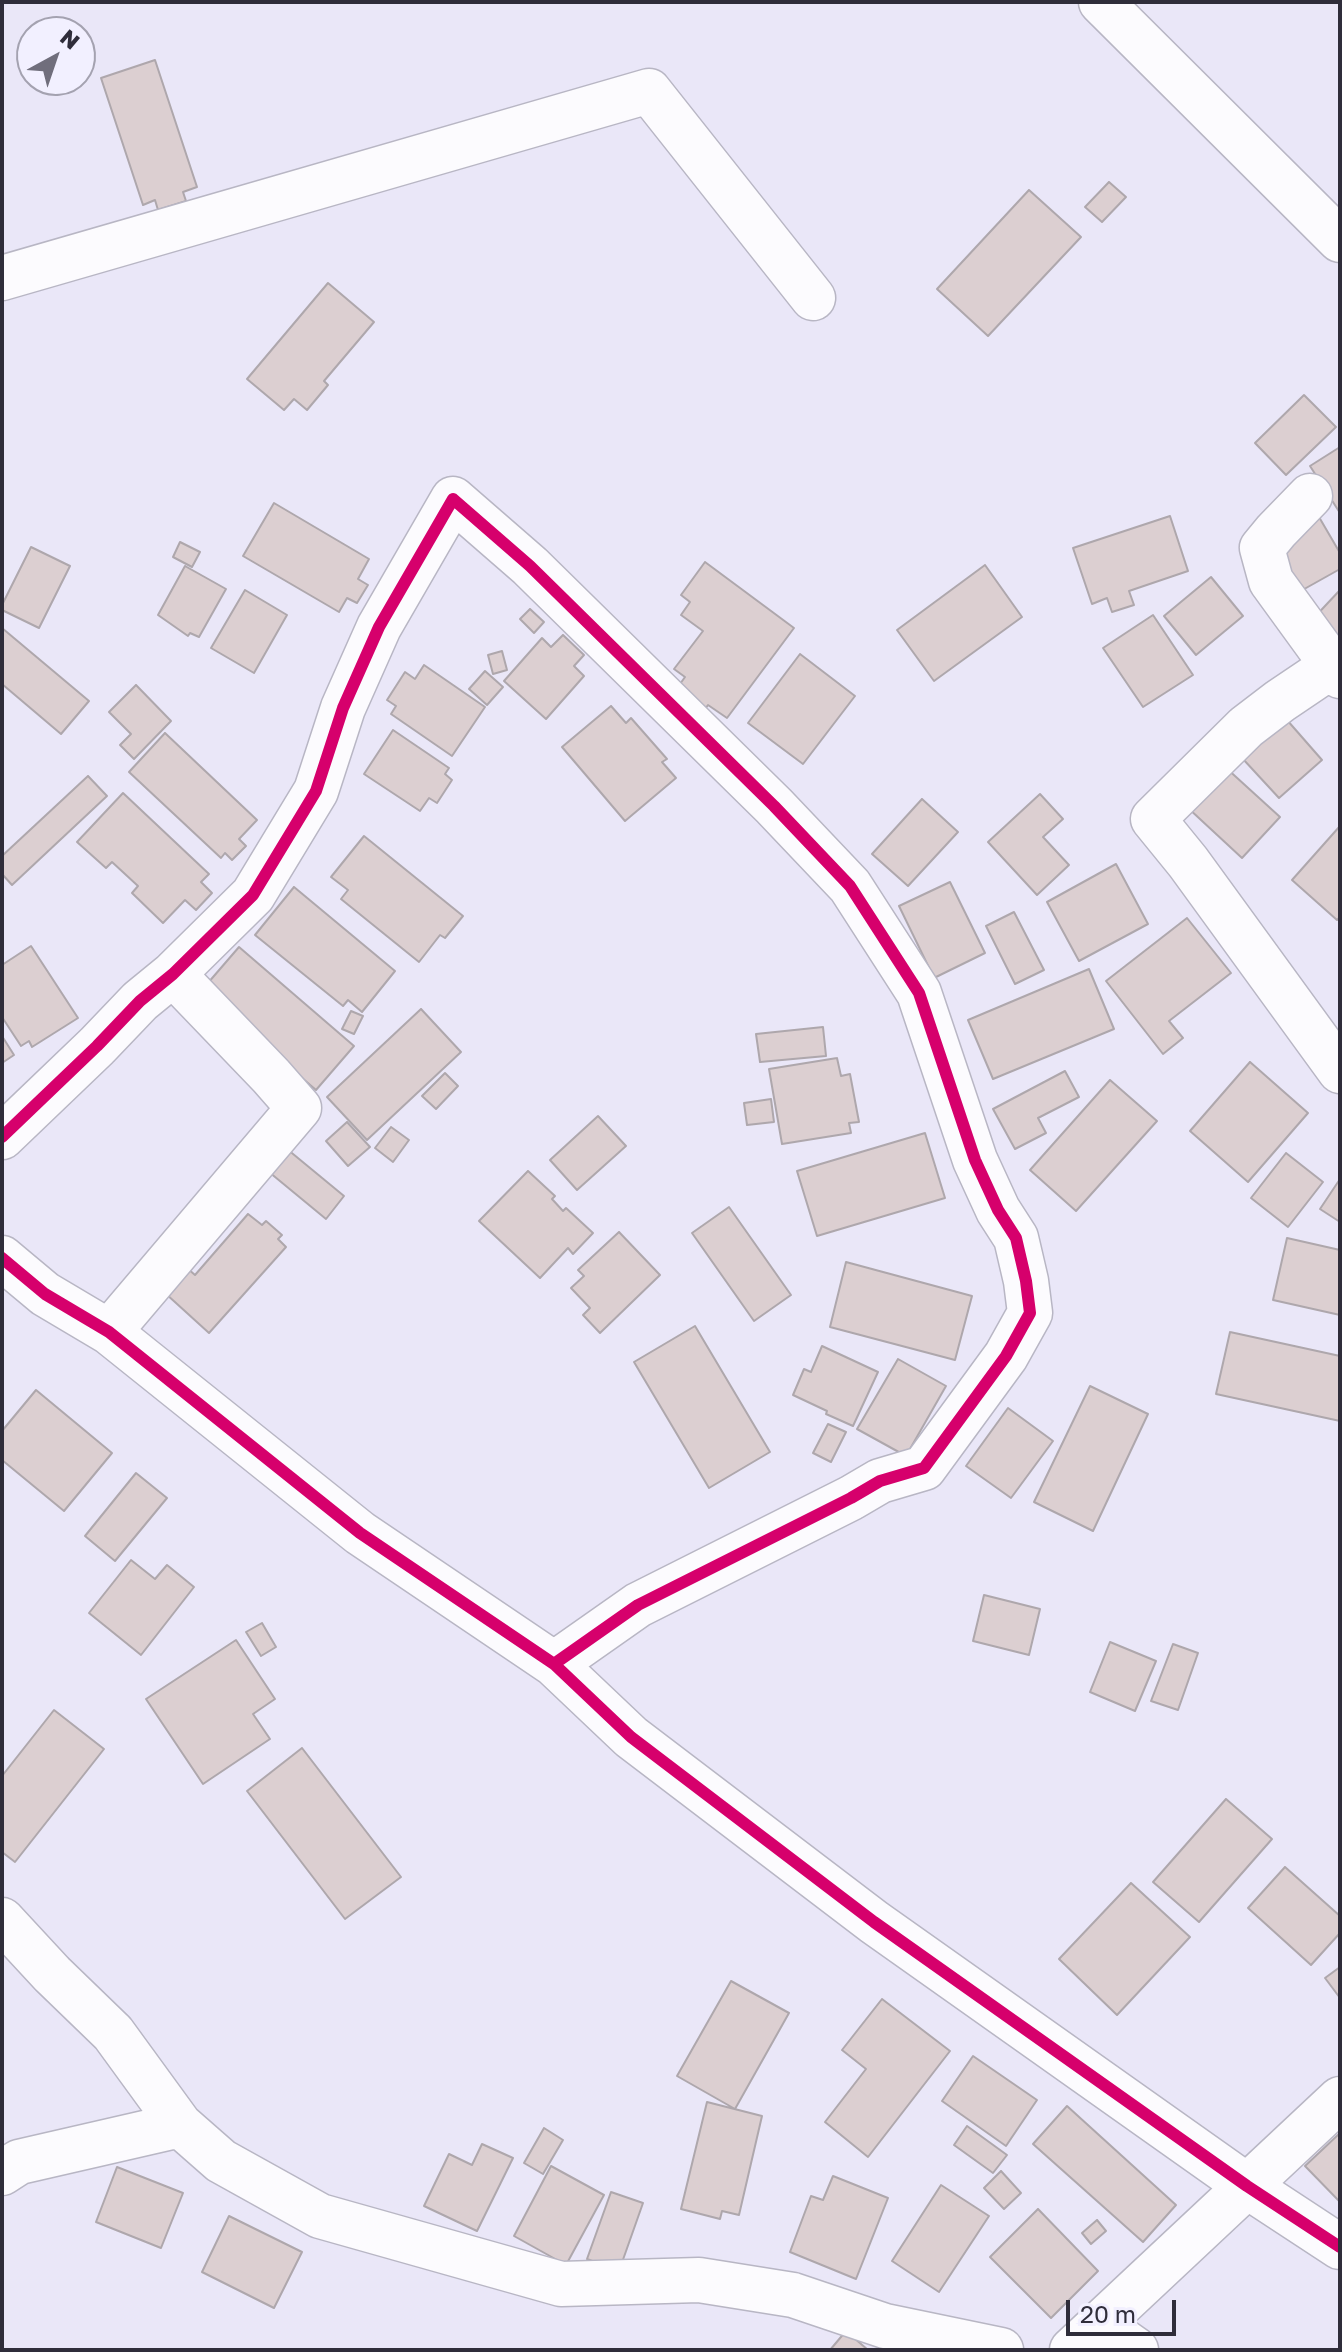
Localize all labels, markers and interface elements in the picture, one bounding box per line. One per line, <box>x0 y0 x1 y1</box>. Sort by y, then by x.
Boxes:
north arrow <box>16 16 96 96</box>
text: N <box>55 23 86 54</box>
scale bar <box>1070 2284 1180 2334</box>
text: 20 m <box>1080 2299 1136 2328</box>

